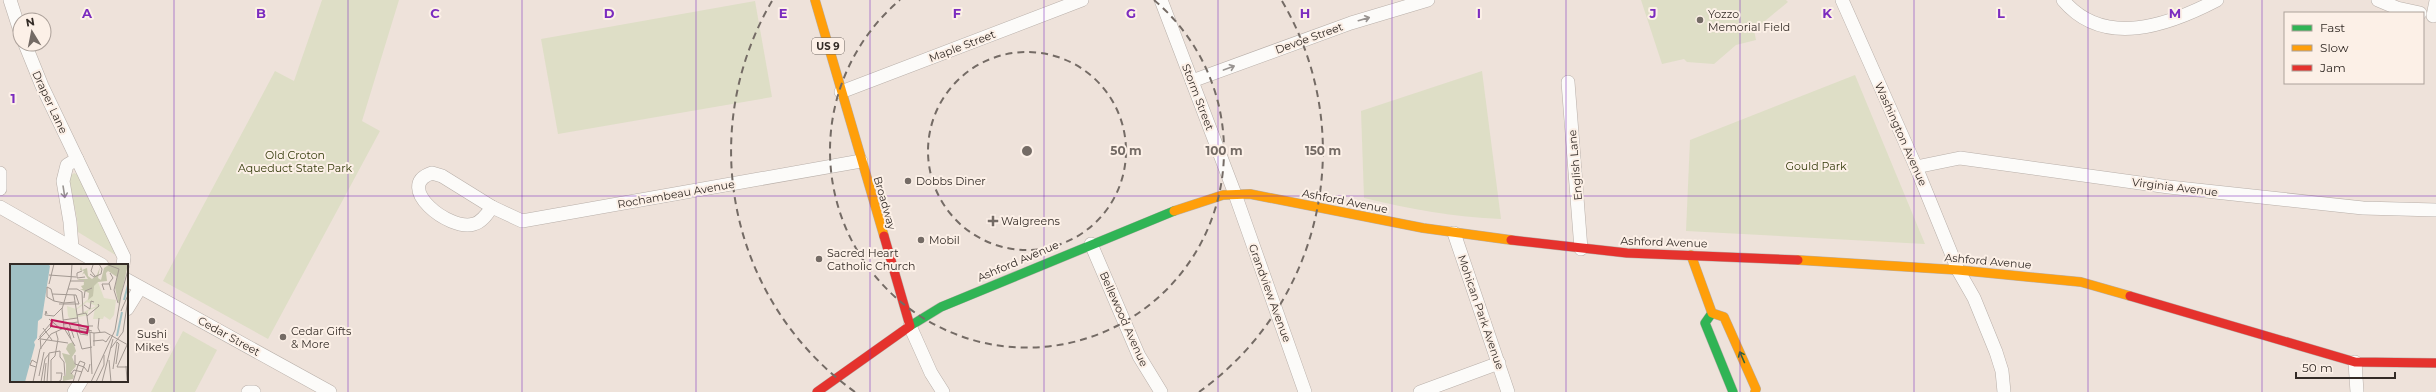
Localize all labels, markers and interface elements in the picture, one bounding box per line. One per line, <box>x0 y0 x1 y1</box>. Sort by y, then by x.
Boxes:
text: A <box>81 5 93 21</box>
text: B <box>256 5 266 21</box>
text: C <box>430 5 440 21</box>
text: D <box>604 5 615 21</box>
text: E <box>779 5 788 21</box>
text: F <box>953 5 961 21</box>
text: G <box>1126 5 1136 21</box>
text: H <box>1300 5 1310 21</box>
text: I <box>1477 5 1481 21</box>
text: J <box>1648 5 1657 21</box>
text: K <box>1822 5 1832 21</box>
text: L <box>1997 5 2005 21</box>
text: M <box>2169 5 2181 21</box>
place label: Yozzo Memorial Field <box>1708 7 1790 34</box>
north arrow <box>12 12 52 52</box>
legend <box>2284 12 2424 84</box>
text: N <box>25 14 36 30</box>
one-way arrow <box>1357 15 1370 22</box>
marker: Yozzo Memorial Field <box>1695 15 1705 25</box>
street label: Devoe Street <box>1273 19 1345 57</box>
text: Fast <box>2320 20 2345 35</box>
street label: Maple Street <box>927 27 998 65</box>
road number: US 9 <box>812 38 844 54</box>
text: Slow <box>2320 40 2349 55</box>
text: Jam <box>2319 60 2346 75</box>
street label: Storm Street <box>1179 62 1217 133</box>
one-way arrow <box>1222 63 1234 71</box>
street label: Draper Lane <box>29 68 71 136</box>
street label: Washington Avenue <box>1872 80 1930 188</box>
text: 1 <box>10 90 16 106</box>
street label: English Lane <box>1565 129 1585 201</box>
text: 50 m <box>1110 143 1142 158</box>
text: 100 m <box>1206 143 1242 158</box>
text: 150 m <box>1305 143 1341 158</box>
centre of rings <box>1020 144 1034 158</box>
park label: Old Croton Aqueduct State Park <box>238 148 353 175</box>
park label: Gould Park <box>1785 159 1847 173</box>
place label: Dobbs Diner <box>916 174 986 188</box>
street label: Broadway <box>871 175 899 231</box>
street label: Virginia Avenue <box>2131 175 2219 199</box>
marker: Dobbs Diner <box>903 176 913 186</box>
street label: Rochambeau Avenue <box>616 177 736 211</box>
one-way arrow <box>61 185 69 198</box>
street label: Ashford Avenue <box>1301 186 1390 216</box>
place label: Walgreens <box>1001 214 1061 228</box>
marker: Walgreens <box>988 216 998 226</box>
place label: Mobil <box>929 233 960 247</box>
street label: Ashford Avenue <box>1620 233 1708 251</box>
marker: Mobil <box>916 235 926 245</box>
street label: Ashford Avenue <box>975 237 1061 284</box>
street label: Grandview Avenue <box>1246 242 1294 344</box>
place label: Sacred Heart Catholic Church <box>827 246 915 273</box>
street label: Ashford Avenue <box>1944 250 2032 272</box>
street label: Mohican Park Avenue <box>1455 253 1507 371</box>
marker: Sacred Heart Catholic Church <box>814 254 824 264</box>
inset map <box>10 264 128 382</box>
street label: Bellewood Avenue <box>1097 269 1151 369</box>
street label: Cedar Street <box>196 313 263 359</box>
marker: Sushi Mike's <box>147 316 157 326</box>
place label: Cedar Gifts & More <box>291 324 352 351</box>
place label: Sushi Mike's <box>135 327 170 354</box>
marker: Cedar Gifts & More <box>278 332 288 342</box>
one-way arrow <box>1737 351 1745 363</box>
scale bar <box>2296 354 2395 380</box>
text: 50 m <box>2302 360 2333 375</box>

